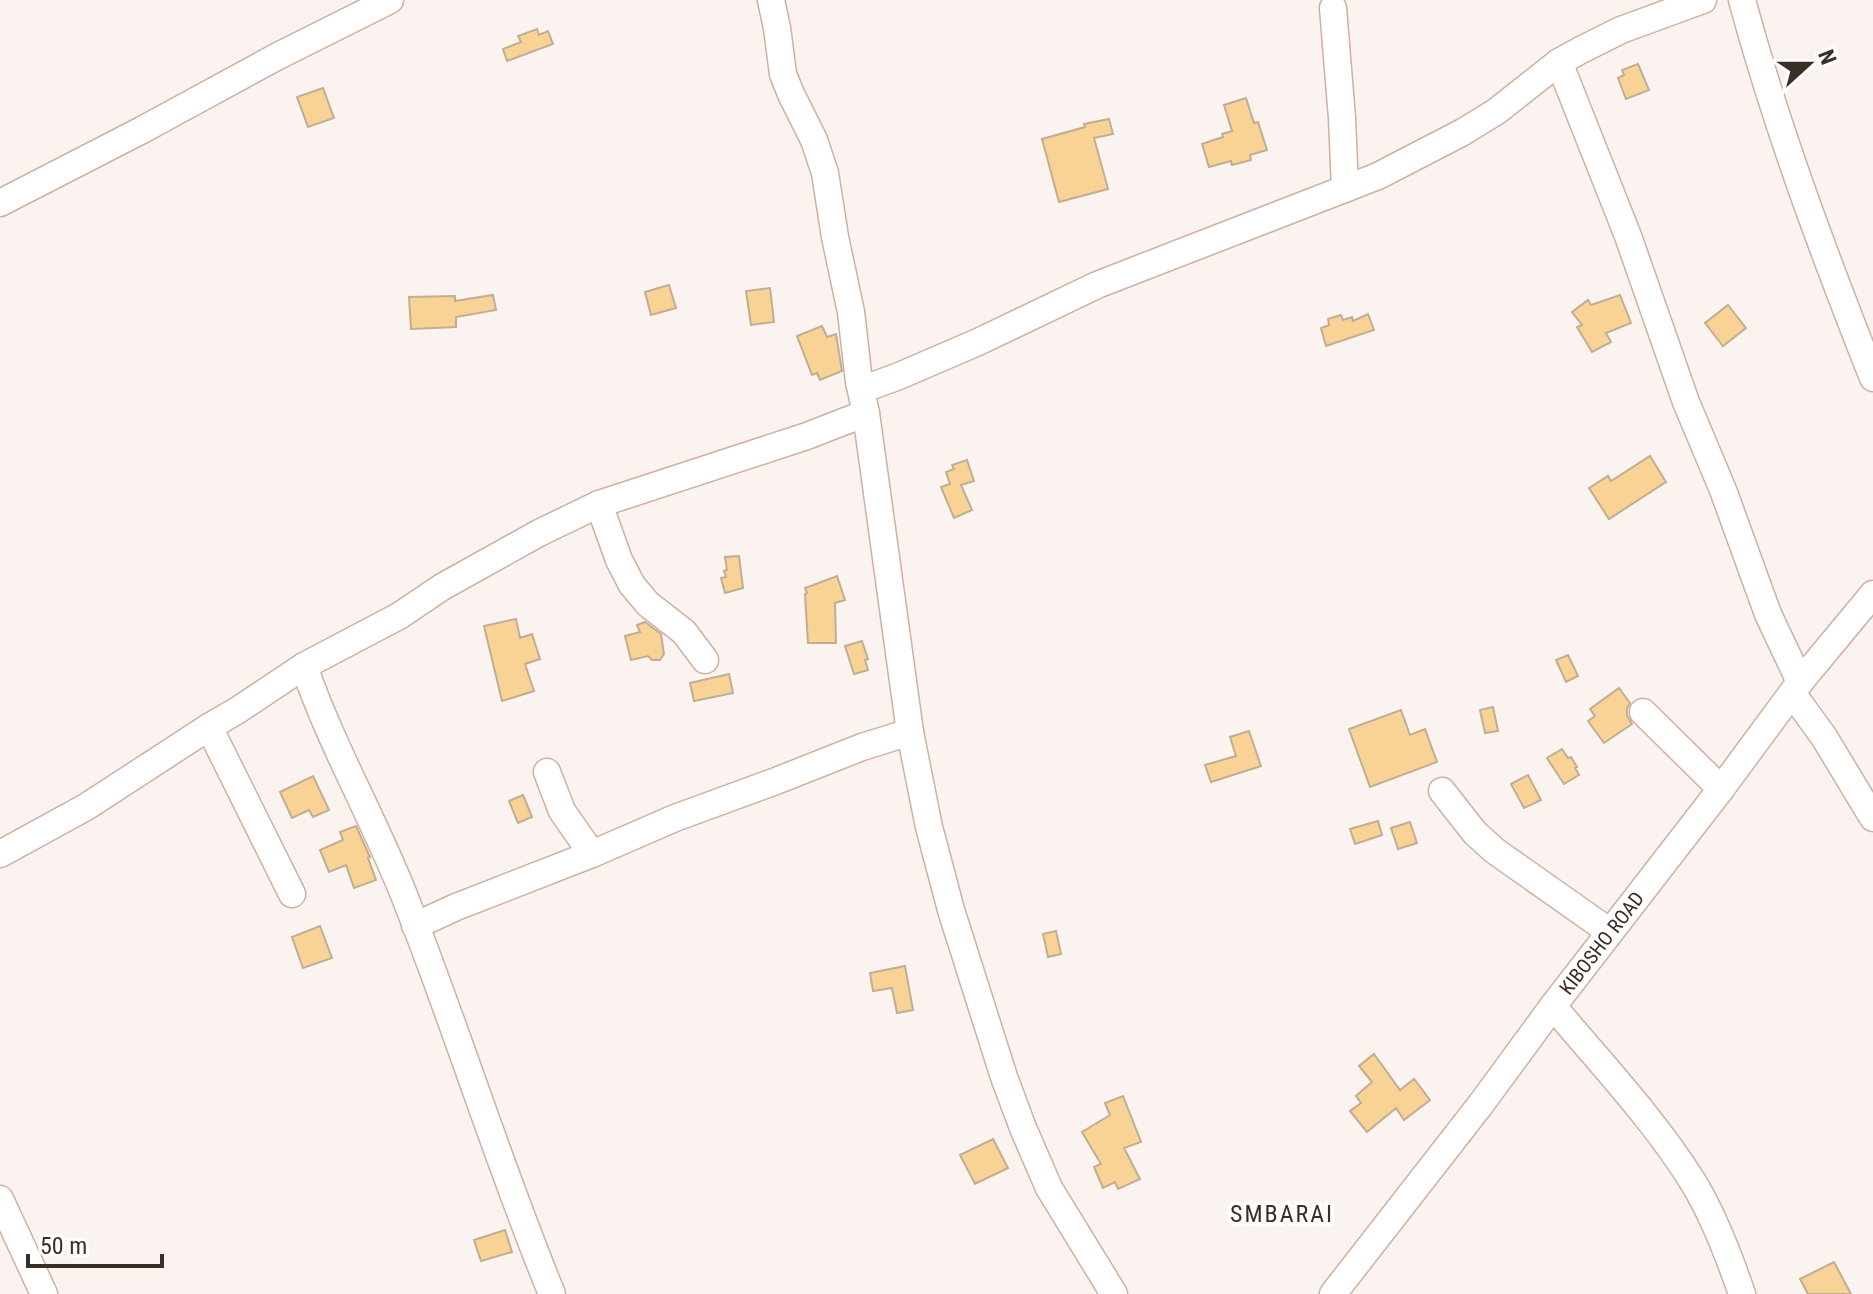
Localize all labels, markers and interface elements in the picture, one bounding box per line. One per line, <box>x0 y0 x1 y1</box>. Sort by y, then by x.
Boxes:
north arrow <box>1769 24 1849 104</box>
text: N <box>1813 46 1841 68</box>
street label: KIBOSHO ROAD <box>1554 887 1649 999</box>
district label: SMBARAI <box>1230 1200 1334 1228</box>
scale bar <box>28 1218 162 1268</box>
text: 50 m <box>40 1232 87 1260</box>

